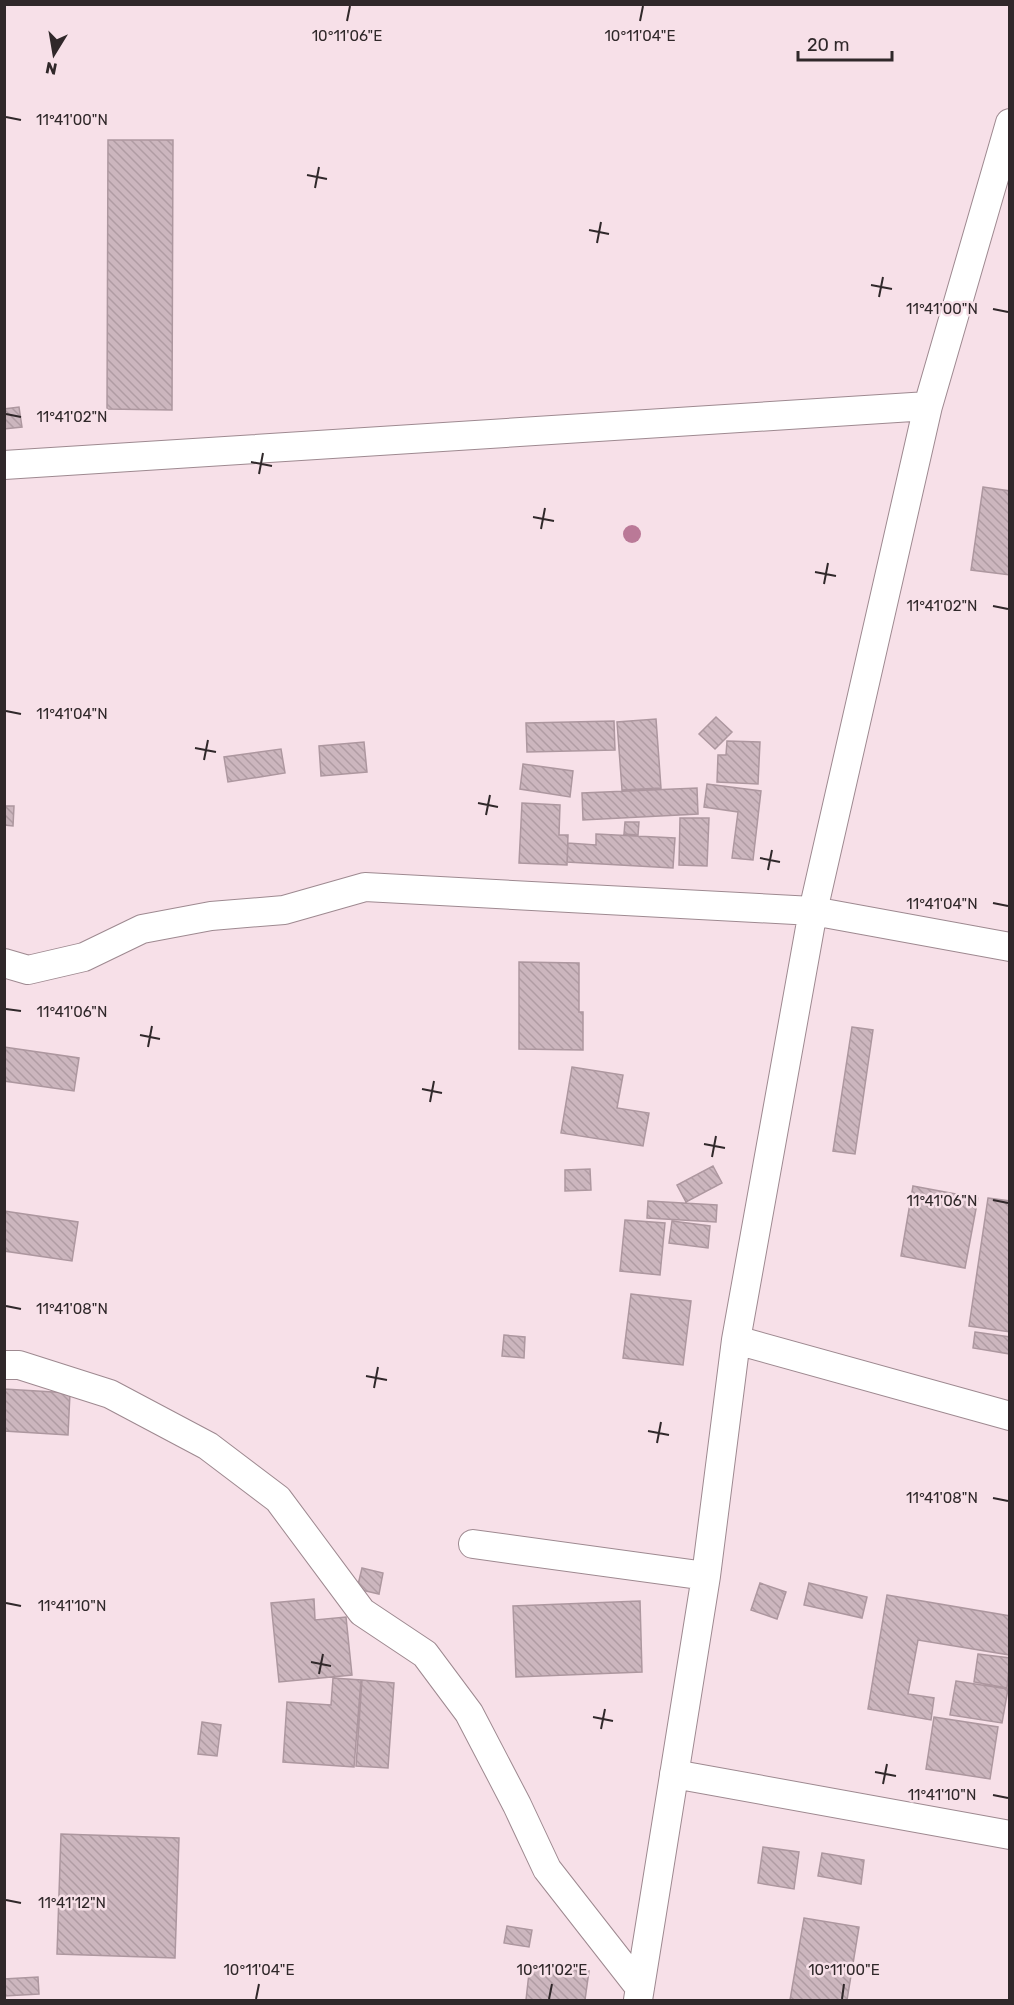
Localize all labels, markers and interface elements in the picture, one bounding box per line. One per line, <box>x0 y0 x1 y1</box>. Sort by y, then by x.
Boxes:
north arrow <box>24 24 84 84</box>
scale bar <box>798 24 892 62</box>
text: 10°11'06"E <box>312 27 382 45</box>
text: 10°11'04"E <box>604 27 676 45</box>
text: 20 m <box>807 34 849 56</box>
text: N <box>44 58 59 79</box>
text: 11°41'00"N <box>36 111 108 129</box>
text: 11°41'00"N <box>906 300 978 318</box>
text: 11°41'02"N <box>36 408 108 426</box>
text: 11°41'02"N <box>906 597 978 615</box>
text: 11°41'04"N <box>36 705 108 723</box>
text: 11°41'04"N <box>906 895 978 913</box>
text: 11°41'06"N <box>37 1003 107 1021</box>
text: 11°41'06"N <box>907 1192 977 1210</box>
text: 11°41'08"N <box>36 1300 108 1318</box>
text: 11°41'08"N <box>906 1489 978 1507</box>
text: 11°41'10"N <box>38 1597 106 1615</box>
text: 11°41'10"N <box>908 1786 976 1804</box>
text: 11°41'12"N <box>38 1894 106 1912</box>
text: 10°11'04"E <box>223 1961 295 1979</box>
text: 10°11'02"E <box>517 1961 587 1979</box>
text: 10°11'00"E <box>808 1961 880 1979</box>

